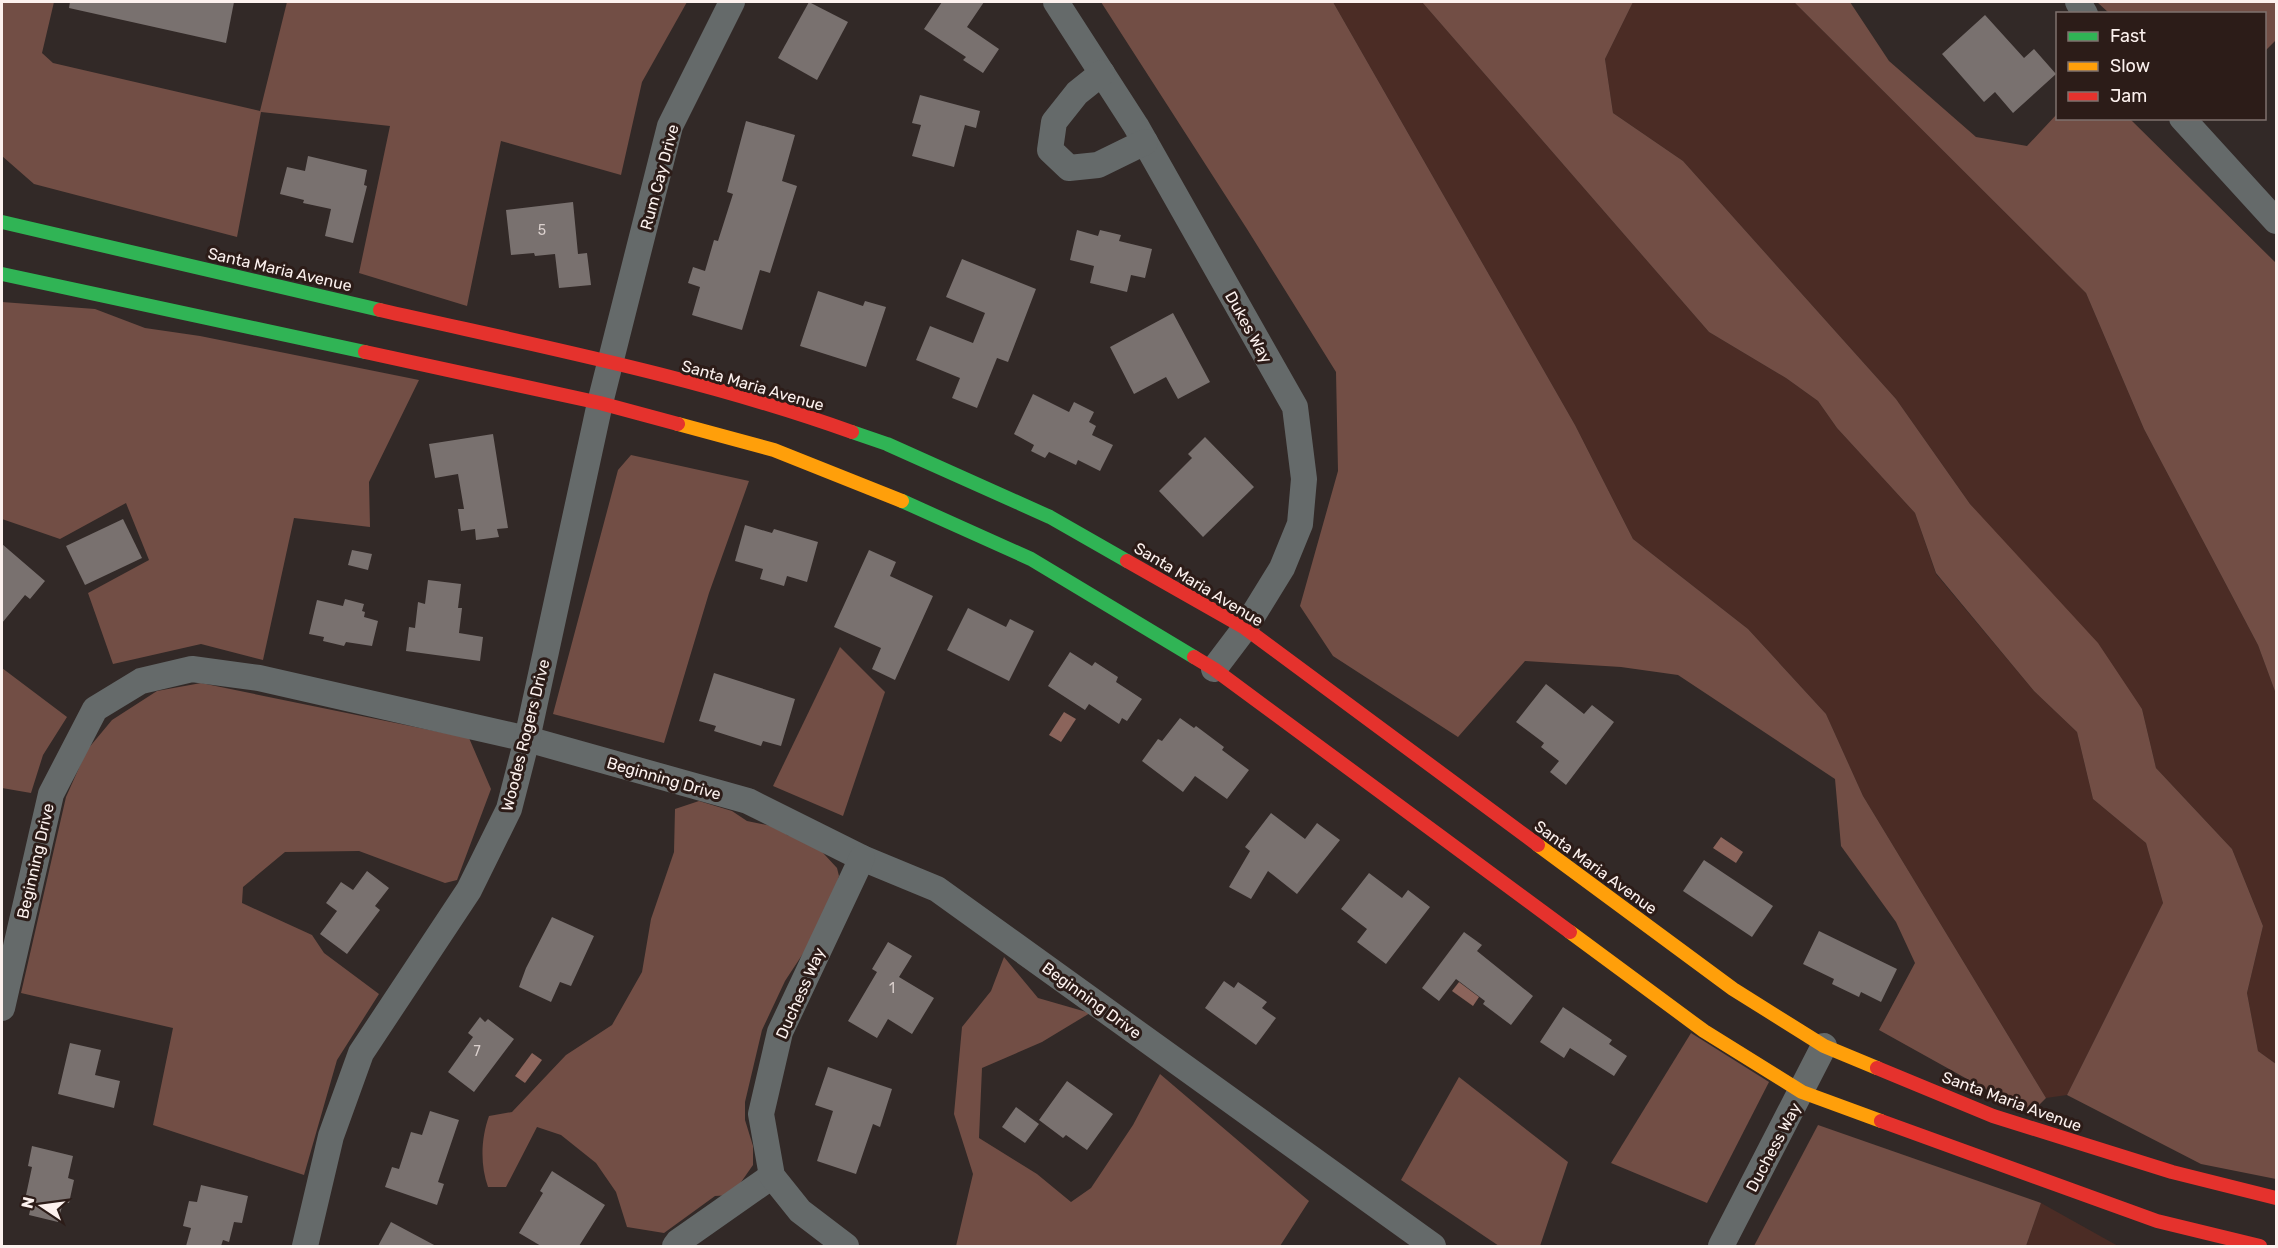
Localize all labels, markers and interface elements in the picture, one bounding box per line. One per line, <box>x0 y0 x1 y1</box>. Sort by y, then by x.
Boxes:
legend <box>2056 12 2266 120</box>
text: Fast <box>2110 25 2146 47</box>
text: Slow <box>2110 55 2150 77</box>
text: Jam <box>2110 85 2147 107</box>
street label: Rum Cay Drive <box>636 122 683 232</box>
house number: 5 <box>538 222 546 239</box>
street label: Santa Maria Avenue <box>206 244 354 295</box>
street label: Dukes Way <box>1221 288 1276 367</box>
street label: Santa Maria Avenue <box>679 356 826 415</box>
street label: Santa Maria Avenue <box>1131 538 1267 631</box>
street label: Woodes Rogers Drive <box>497 657 554 813</box>
street label: Beginning Drive <box>605 753 723 804</box>
street label: Beginning Drive <box>13 801 58 921</box>
street label: Santa Maria Avenue <box>1531 816 1661 918</box>
street label: Duchess Way <box>772 944 829 1042</box>
street label: Beginning Drive <box>1038 958 1145 1043</box>
house number: 1 <box>889 980 895 997</box>
house number: 7 <box>473 1043 481 1060</box>
street label: Santa Maria Avenue <box>1939 1067 2084 1136</box>
street label: Duchess Way <box>1742 1099 1805 1195</box>
north arrow <box>12 1176 72 1236</box>
text: N <box>17 1195 38 1210</box>

